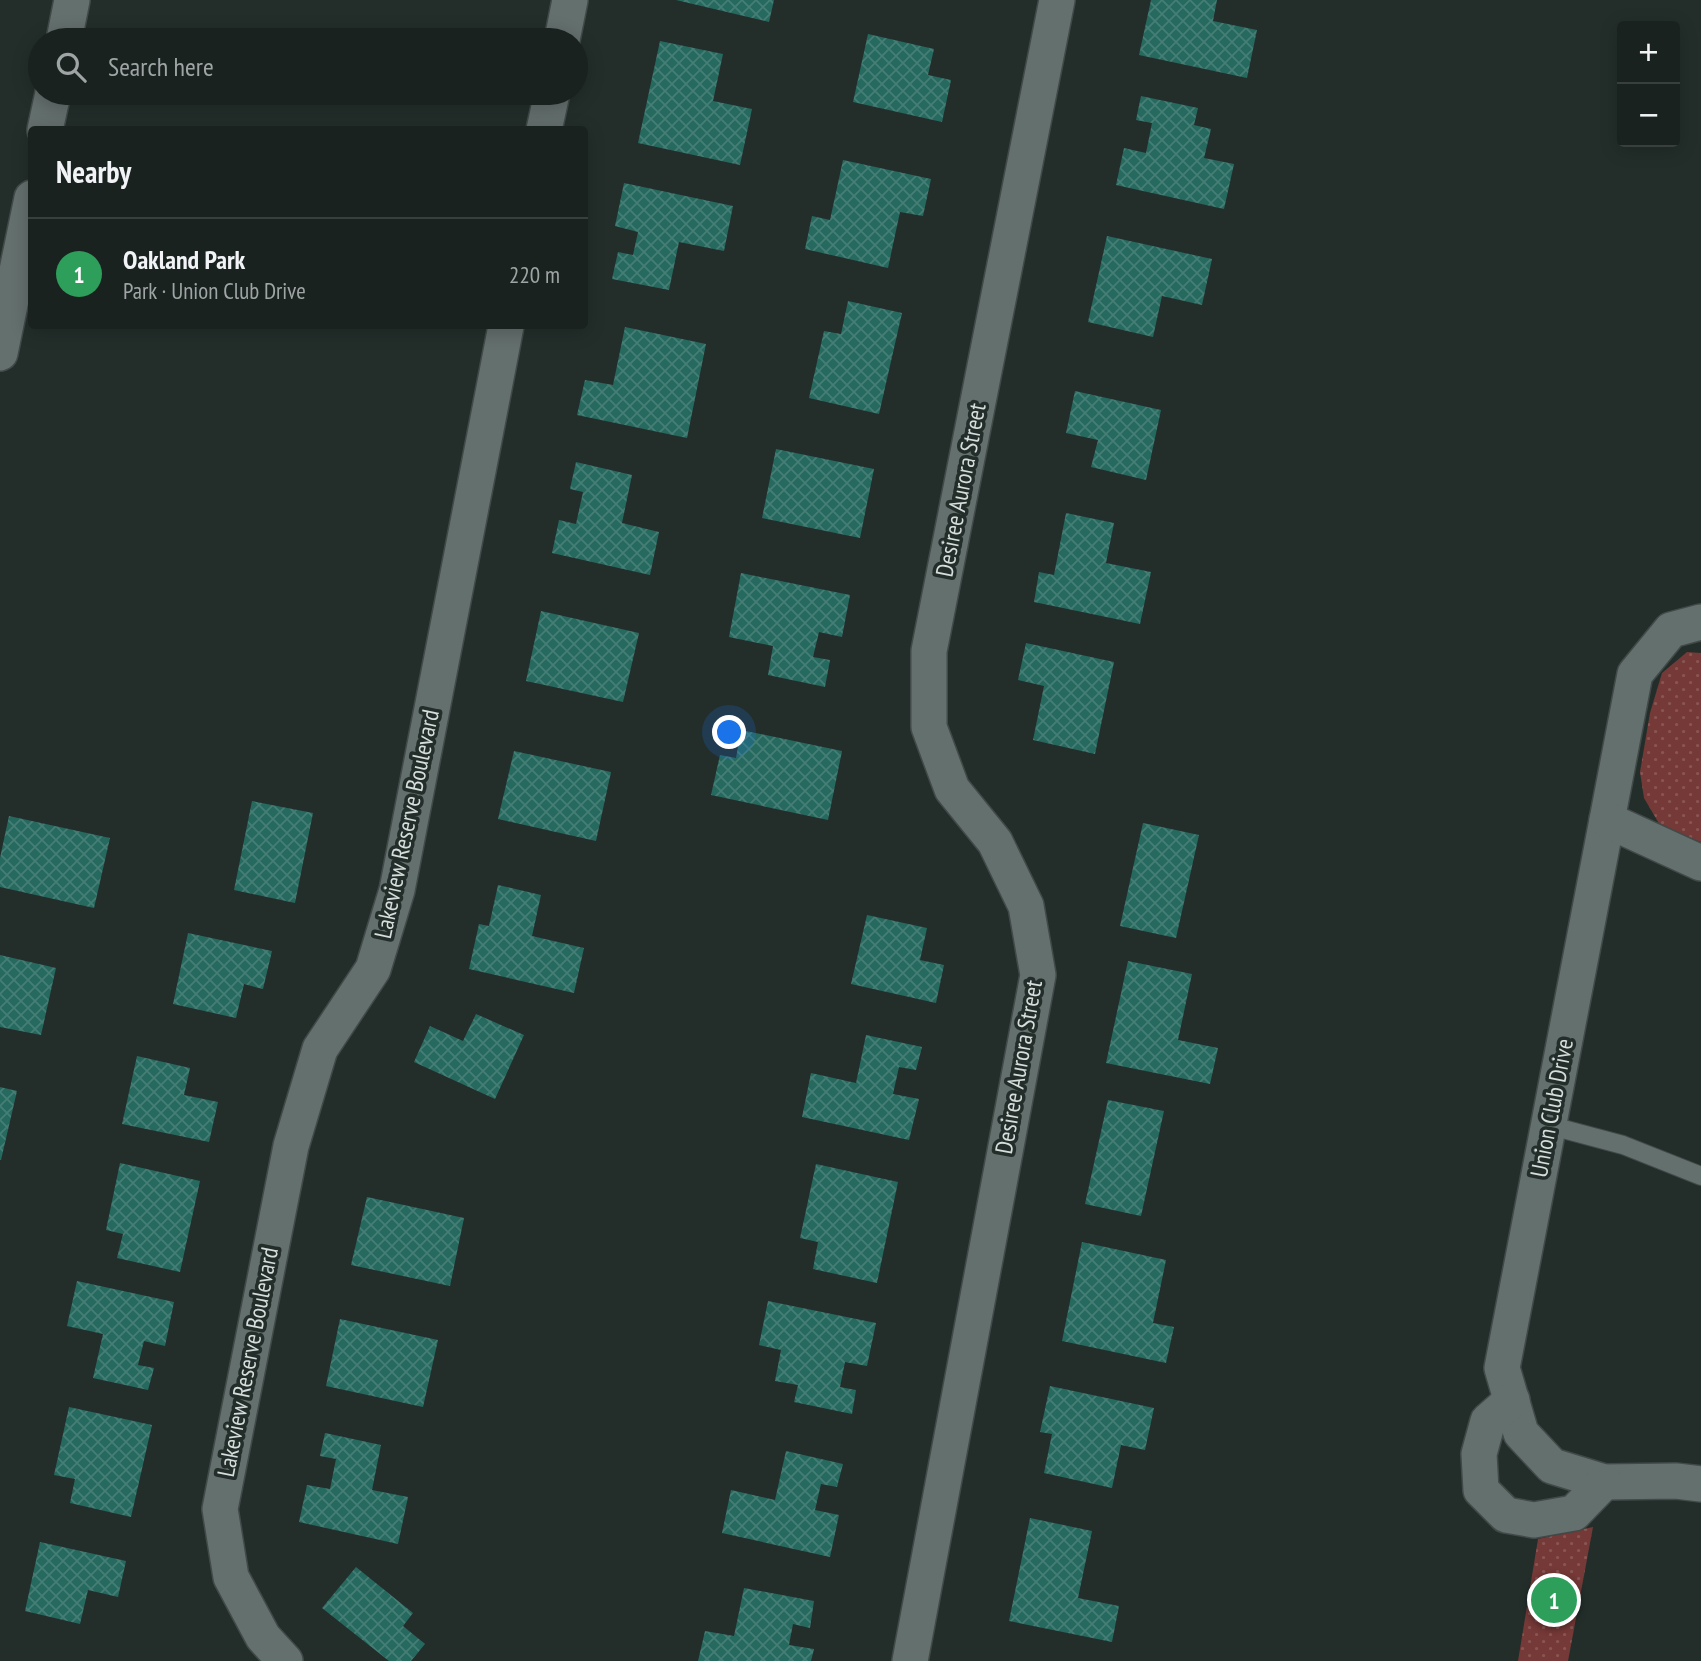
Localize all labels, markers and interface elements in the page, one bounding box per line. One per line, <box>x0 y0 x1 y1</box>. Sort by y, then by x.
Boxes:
map controls <box>1617 21 1680 147</box>
button: + <box>1617 21 1680 84</box>
search box <box>28 28 588 105</box>
icon: search <box>52 48 90 86</box>
text: Search here <box>108 50 214 83</box>
button: − <box>1617 84 1680 147</box>
text: Nearby <box>56 152 131 191</box>
text: Oakland Park <box>123 243 245 276</box>
text: 1 <box>74 260 85 289</box>
text: 220 m <box>509 260 560 289</box>
text: Park · Union Club Drive <box>123 276 306 305</box>
street label: Desiree Aurora Street <box>928 400 993 579</box>
street label: Lakeview Reserve Boulevard <box>367 707 446 941</box>
your location <box>712 715 746 749</box>
street label: Desiree Aurora Street <box>988 977 1049 1156</box>
street label: Union Club Drive <box>1523 1036 1580 1180</box>
street label: Lakeview Reserve Boulevard <box>210 1244 285 1479</box>
pin: 1 <box>1531 1574 1577 1626</box>

